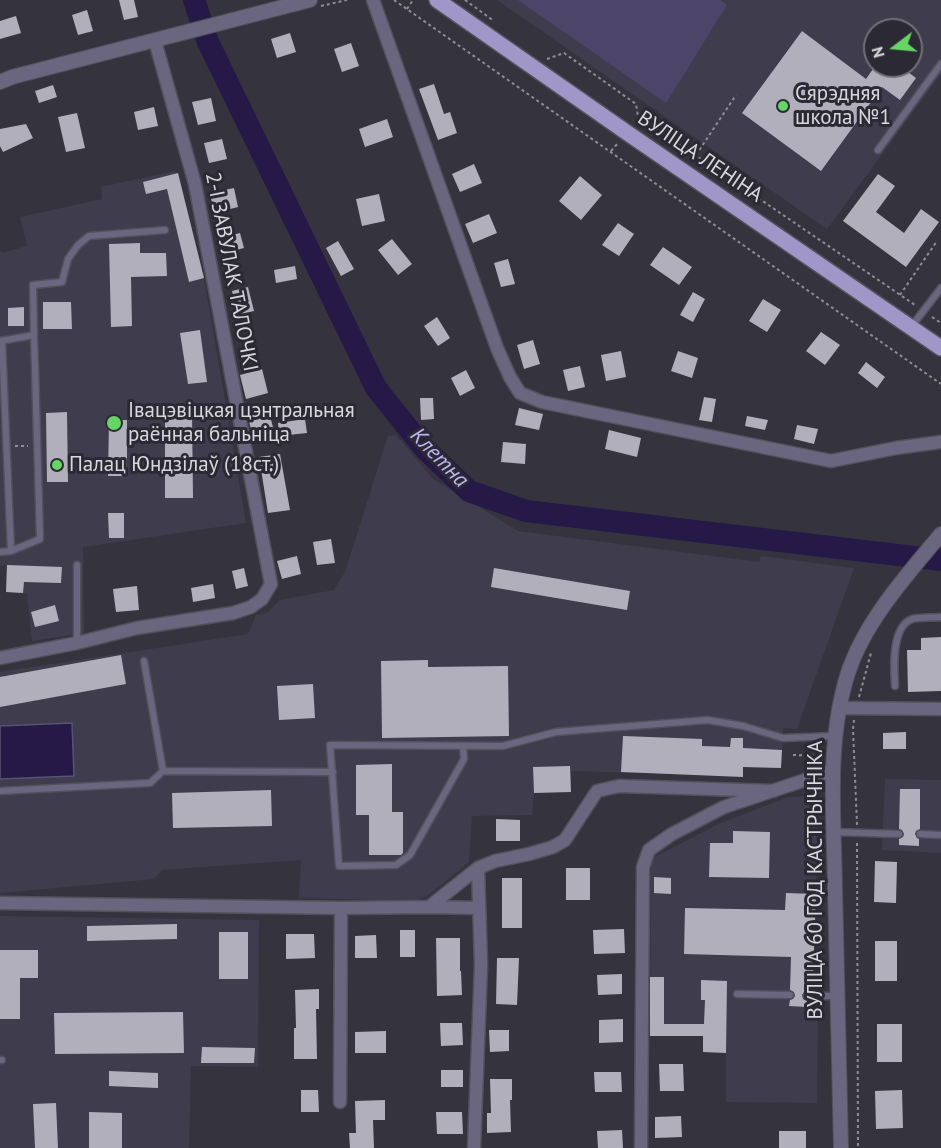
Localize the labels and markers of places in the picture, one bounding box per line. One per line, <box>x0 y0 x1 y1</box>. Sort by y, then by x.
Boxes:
place label: Сярэдняя школа №1 <box>795 81 891 131</box>
marker: Сярэдняя школа №1 <box>776 99 790 113</box>
place label: Івацэвіцкая цэнтральная раённая бальніца <box>128 398 355 448</box>
marker: Івацэвіцкая цэнтральная раённая бальніца <box>105 414 123 432</box>
place label: Палац Юндзілаў (18ст.) <box>69 452 279 478</box>
marker: Палац Юндзілаў (18ст.) <box>50 458 64 472</box>

